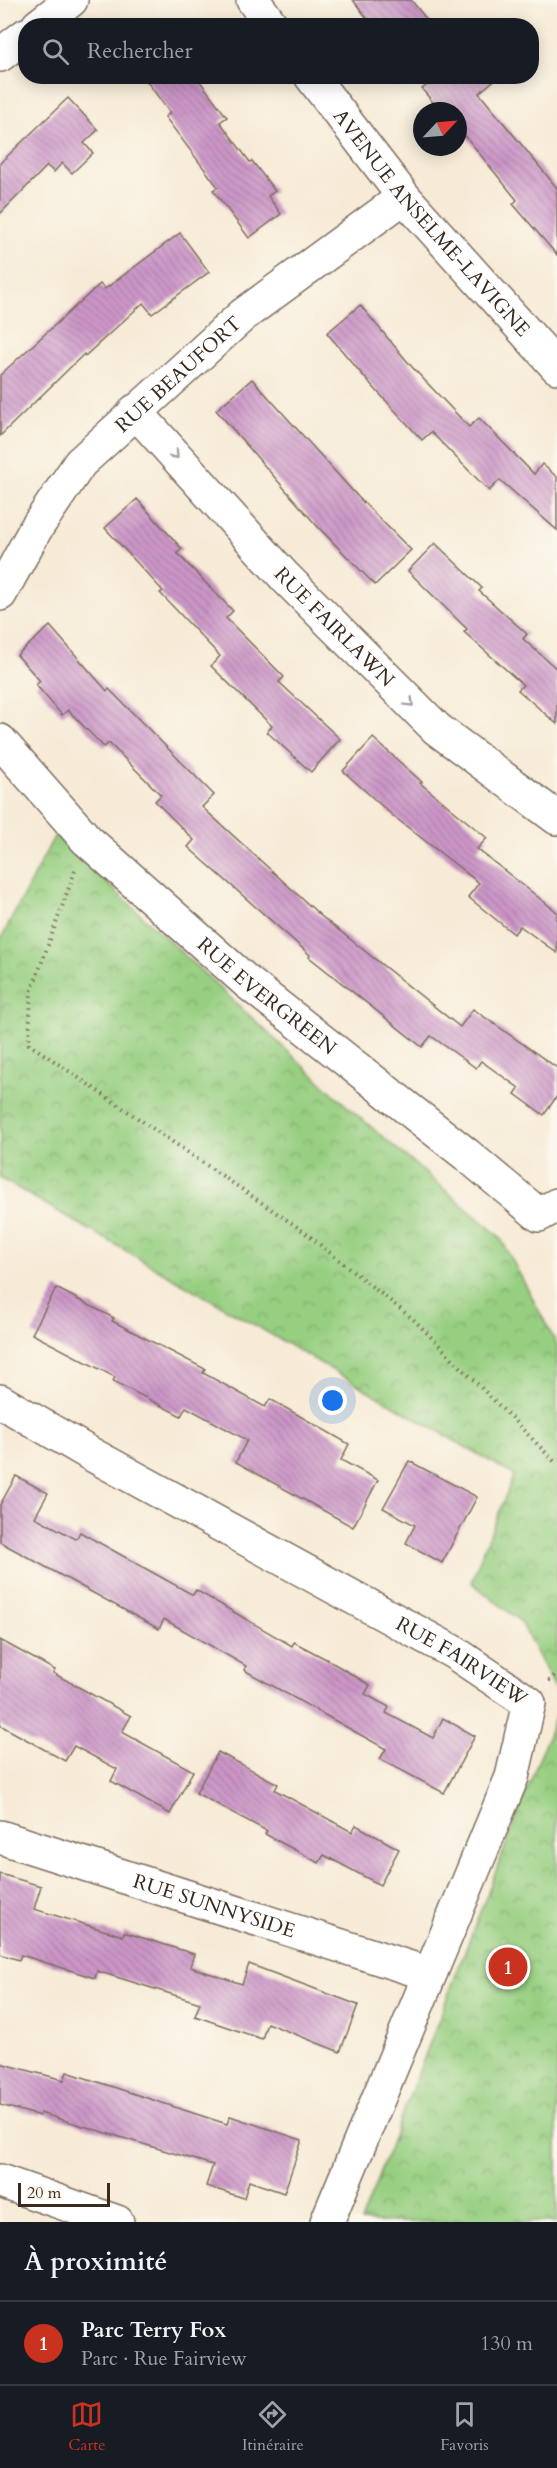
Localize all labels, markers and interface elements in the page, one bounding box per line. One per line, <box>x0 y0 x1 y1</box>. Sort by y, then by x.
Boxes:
search box <box>18 18 539 84</box>
icon: search <box>39 35 72 68</box>
text: Rechercher <box>87 36 192 66</box>
north arrow <box>413 102 467 156</box>
street label: AVENUE ANSELME-LAVIGNE <box>327 103 536 342</box>
street label: RUE BEAUFORT <box>109 310 247 439</box>
one-way arrow <box>168 448 179 458</box>
street label: RUE FAIRLAWN <box>268 561 400 693</box>
one-way arrow <box>403 695 414 706</box>
street label: RUE EVERGREEN <box>191 931 342 1061</box>
your location <box>318 1386 347 1415</box>
street label: RUE FAIRVIEW <box>391 1610 533 1713</box>
street label: RUE SUNNYSIDE <box>130 1867 299 1944</box>
pin: 1 <box>488 1944 528 1990</box>
scale bar <box>18 2180 110 2208</box>
text: 20 m <box>27 2182 61 2204</box>
text: À proximité <box>24 2244 167 2279</box>
text: Parc Terry Fox <box>81 2315 226 2345</box>
text: 1 <box>38 2330 49 2357</box>
text: 130 m <box>480 2330 533 2357</box>
text: Parc · Rue Fairview <box>81 2345 247 2372</box>
tab: Carte <box>68 2398 106 2456</box>
tab: Itinéraire <box>242 2398 304 2456</box>
tab: Favoris <box>440 2398 489 2456</box>

